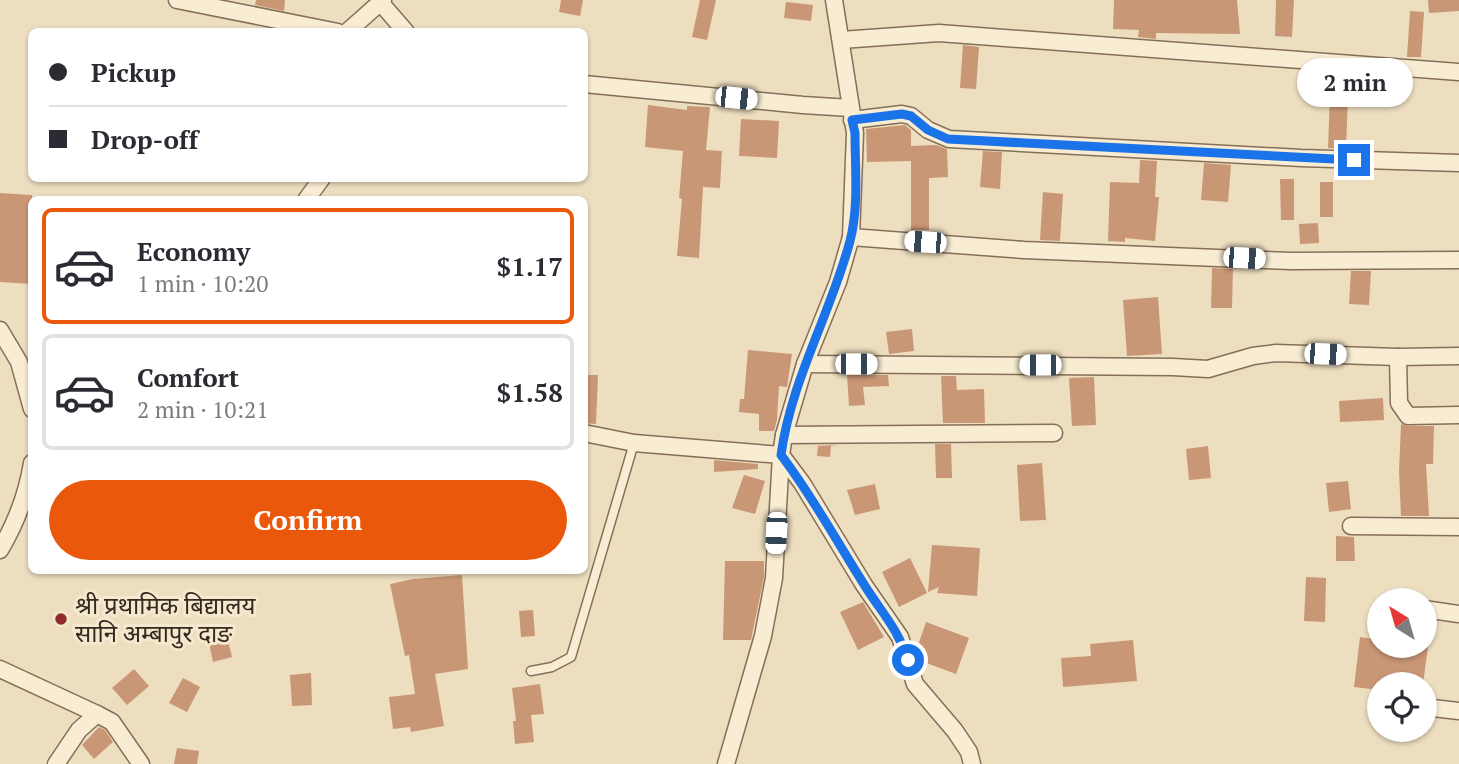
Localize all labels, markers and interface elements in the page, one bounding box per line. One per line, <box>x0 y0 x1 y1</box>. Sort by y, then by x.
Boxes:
text: Pickup <box>91 55 176 89</box>
callout: 2 min <box>1296 58 1412 108</box>
text: 2 min <box>1324 67 1386 98</box>
car <box>715 85 758 111</box>
text: Drop-off <box>91 122 198 156</box>
route end <box>1338 144 1370 176</box>
car <box>904 230 947 254</box>
text: Economy <box>137 234 250 268</box>
icon: car <box>53 235 116 298</box>
car <box>1223 246 1266 270</box>
text: $1.17 <box>497 249 563 283</box>
text: 1 min · 10:20 <box>137 268 269 299</box>
car <box>1304 343 1347 365</box>
car <box>836 354 878 375</box>
car <box>1020 355 1062 376</box>
text: Comfort <box>137 360 239 394</box>
icon: car <box>53 361 116 424</box>
text: $1.58 <box>497 375 563 409</box>
text: 2 min · 10:21 <box>137 394 269 425</box>
button: Confirm <box>49 480 567 560</box>
car <box>765 511 788 555</box>
north arrow <box>1367 588 1437 658</box>
map controls <box>1367 588 1437 742</box>
place label: श्री प्रथामिक बिद्यालय सानि अम्बापुर दाङ <box>75 589 257 649</box>
marker: श्री प्रथामिक बिद्यालय सानि अम्बापुर दाङ <box>53 611 69 627</box>
route start <box>892 644 924 676</box>
button: locate <box>1367 672 1437 742</box>

